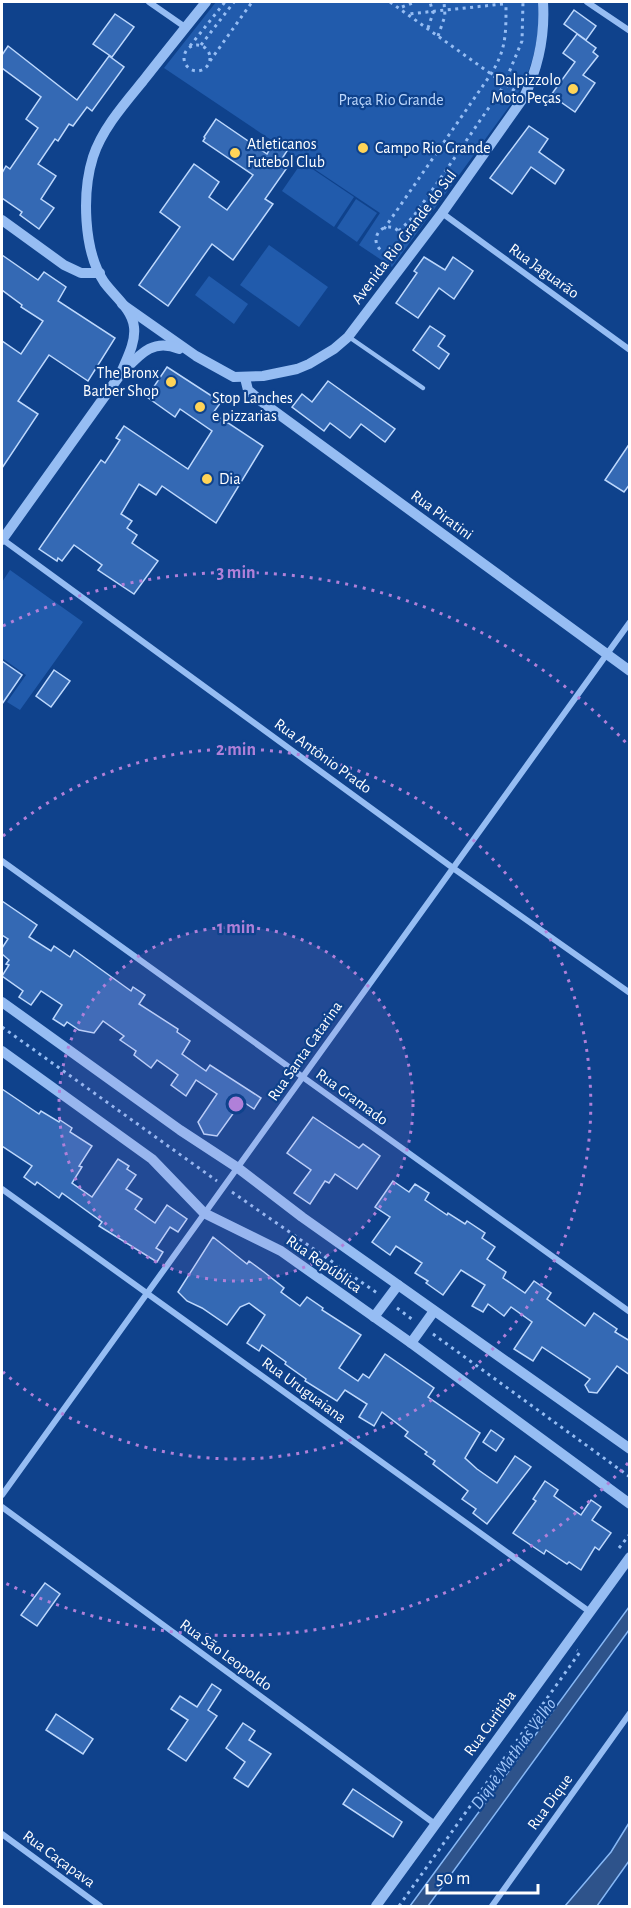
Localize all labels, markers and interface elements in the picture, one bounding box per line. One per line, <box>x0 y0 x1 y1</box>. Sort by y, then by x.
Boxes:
place label: Dalpizzolo Moto Peças <box>491 72 561 106</box>
marker: Dalpizzolo Moto Peças <box>566 82 580 96</box>
park label: Praça Rio Grande <box>338 92 444 108</box>
place label: Atleticanos Futebol Club <box>247 136 325 170</box>
place label: Campo Rio Grande <box>375 140 491 156</box>
marker: Campo Rio Grande <box>356 141 370 155</box>
marker: Atleticanos Futebol Club <box>228 146 242 160</box>
street label: Avenida Rio Grande do Sul <box>349 167 459 307</box>
street label: Rua Jaguarão <box>506 240 582 302</box>
place label: The Bronx Barber Shop <box>83 365 159 399</box>
marker: The Bronx Barber Shop <box>164 375 178 389</box>
place label: Stop Lanches e pizzarias <box>212 390 293 424</box>
marker: Stop Lanches e pizzarias <box>193 400 207 414</box>
place label: Dia <box>219 471 241 487</box>
marker: Dia <box>200 472 214 486</box>
street label: Rua Piratini <box>408 487 476 543</box>
text: 3 min <box>216 564 256 582</box>
street label: Rua Antônio Prado <box>271 715 375 797</box>
text: 2 min <box>216 741 256 759</box>
text: 1 min <box>217 919 255 937</box>
street label: Rua Santa Catarina <box>265 998 345 1104</box>
street label: Rua Gramado <box>313 1066 391 1128</box>
centre of rings <box>226 1094 246 1114</box>
street label: Rua República <box>283 1232 365 1296</box>
street label: Rua Uruguaiana <box>259 1354 349 1426</box>
street label: Rua São Leopoldo <box>177 1616 275 1694</box>
street label: Rua Curitiba <box>461 1687 519 1759</box>
water label: Dique Mathias Velho <box>468 1695 560 1813</box>
street label: Rua Dique <box>525 1771 575 1833</box>
street label: Rua Caçapava <box>20 1828 98 1890</box>
scale bar <box>427 1857 538 1895</box>
text: 50 m <box>436 1870 470 1888</box>

